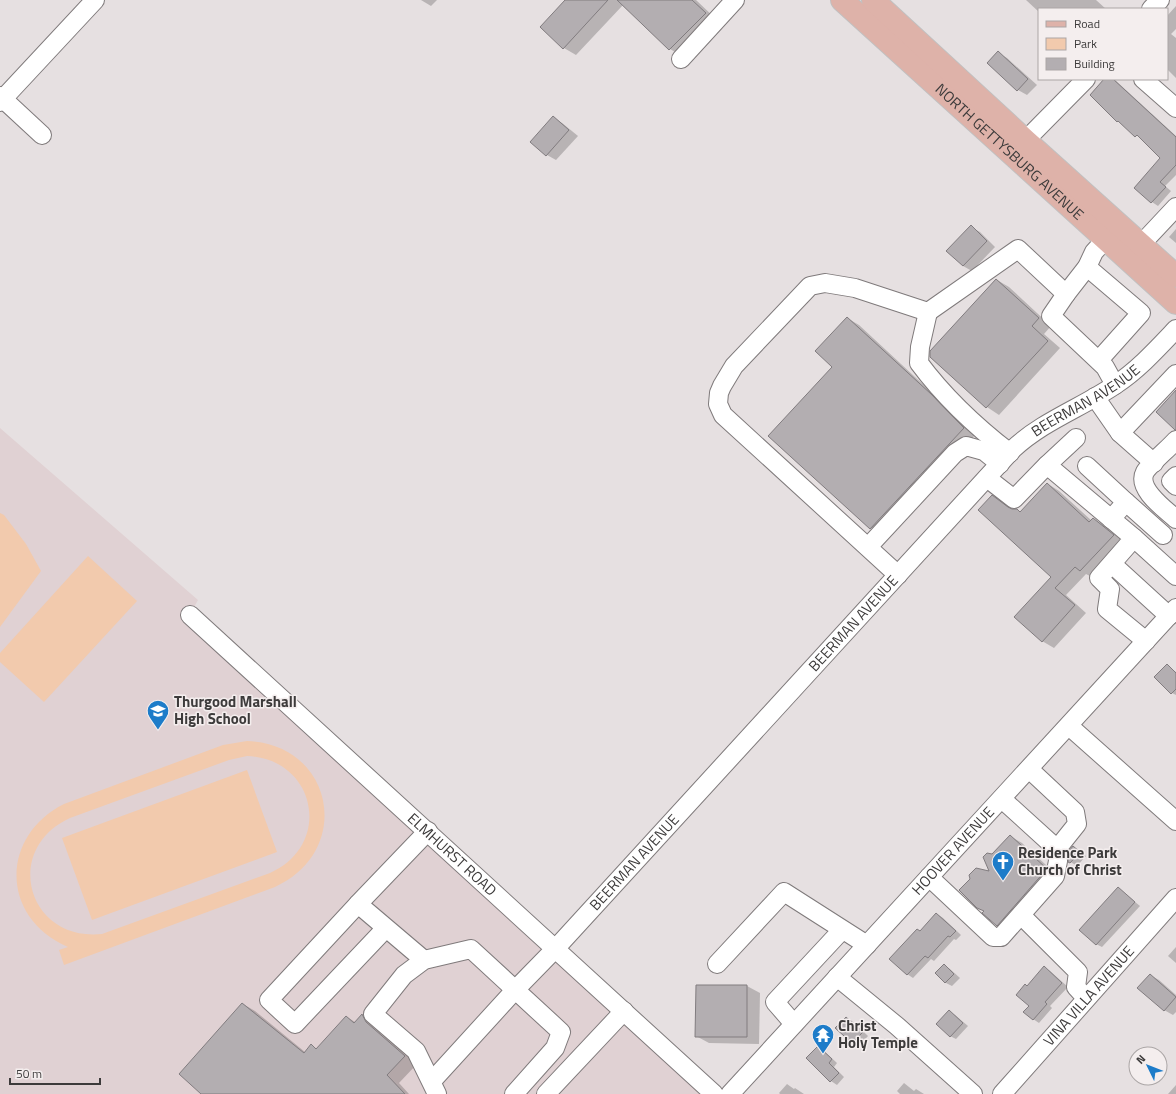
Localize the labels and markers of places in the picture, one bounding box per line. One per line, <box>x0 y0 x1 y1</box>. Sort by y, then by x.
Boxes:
place label: Thurgood Marshall High School <box>174 690 297 730</box>
school or university icon: Thurgood Marshall High School <box>145 698 171 731</box>
place label: Residence Park Church of Christ <box>1018 841 1122 881</box>
church icon: Residence Park Church of Christ <box>990 849 1016 882</box>
place label: Christ Holy Temple <box>838 1014 918 1054</box>
temple icon: Christ Holy Temple <box>810 1022 836 1055</box>

